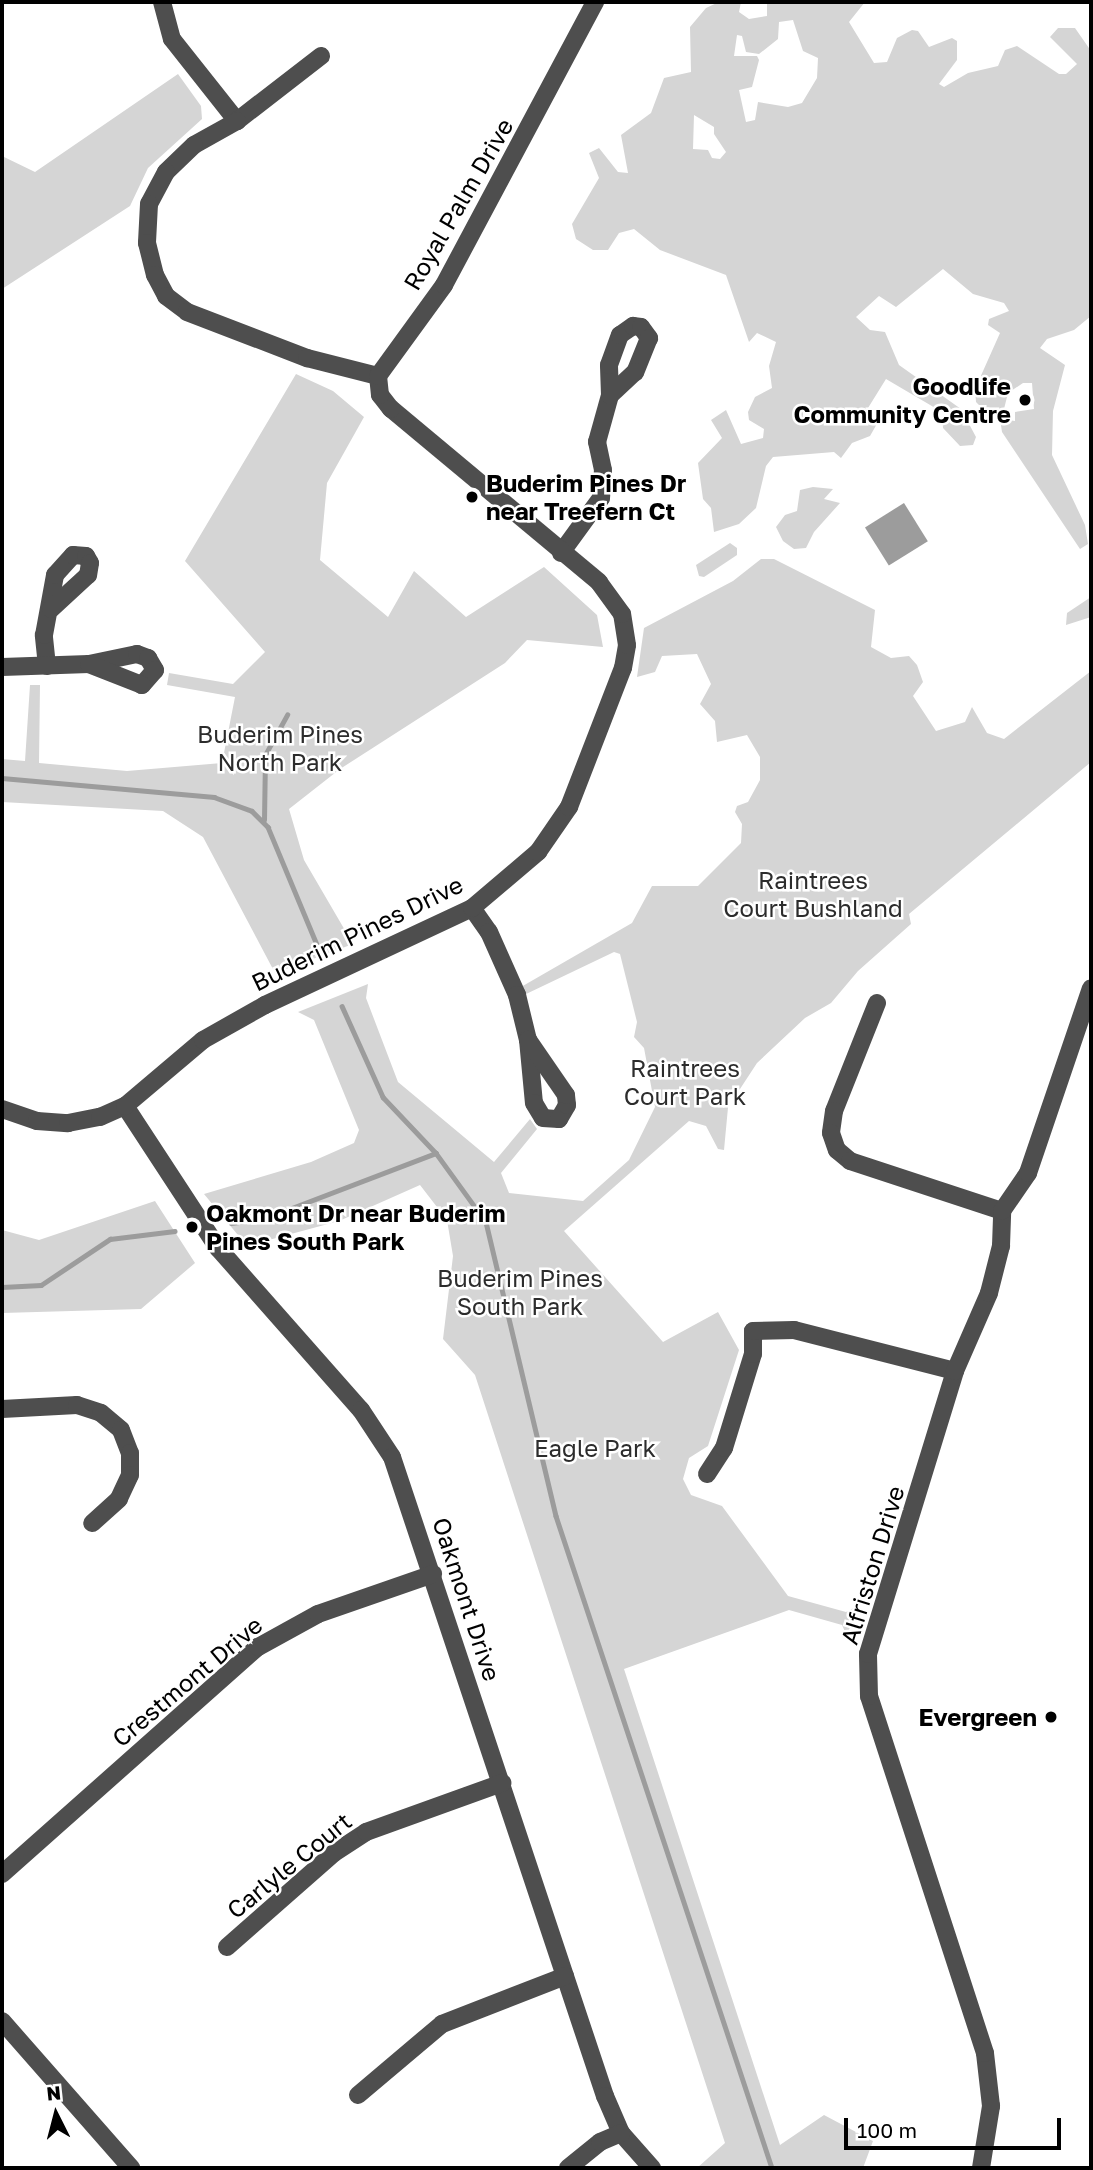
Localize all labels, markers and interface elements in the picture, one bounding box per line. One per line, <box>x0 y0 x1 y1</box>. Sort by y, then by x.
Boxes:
street label: Royal Palm Drive <box>397 113 519 295</box>
place label: Goodlife Community Centre <box>793 372 1011 428</box>
marker: Goodlife Community Centre <box>1017 392 1033 408</box>
place label: Buderim Pines Dr near Treefern Ct <box>486 469 686 525</box>
marker: Buderim Pines Dr near Treefern Ct <box>464 489 480 505</box>
park label: Buderim Pines North Park <box>197 720 363 776</box>
park label: Raintrees Court Bushland <box>723 866 903 922</box>
street label: Buderim Pines Drive <box>247 869 467 997</box>
park label: Raintrees Court Park <box>624 1054 746 1110</box>
place label: Oakmont Dr near Buderim Pines South Park <box>206 1199 505 1255</box>
marker: Oakmont Dr near Buderim Pines South Park <box>184 1219 200 1235</box>
park label: Buderim Pines South Park <box>437 1264 603 1320</box>
park label: Eagle Park <box>534 1434 656 1462</box>
street label: Alfriston Drive <box>834 1482 910 1648</box>
street label: Oakmont Drive <box>427 1514 507 1684</box>
street label: Crestmont Drive <box>106 1610 268 1752</box>
place label: Evergreen <box>919 1703 1037 1731</box>
marker: Evergreen <box>1043 1709 1059 1725</box>
street label: Carlyle Court <box>221 1806 357 1924</box>
north arrow <box>21 2079 91 2149</box>
text: N <box>45 2080 62 2105</box>
scale bar <box>848 2104 1065 2148</box>
text: 100 m <box>857 2117 917 2143</box>

